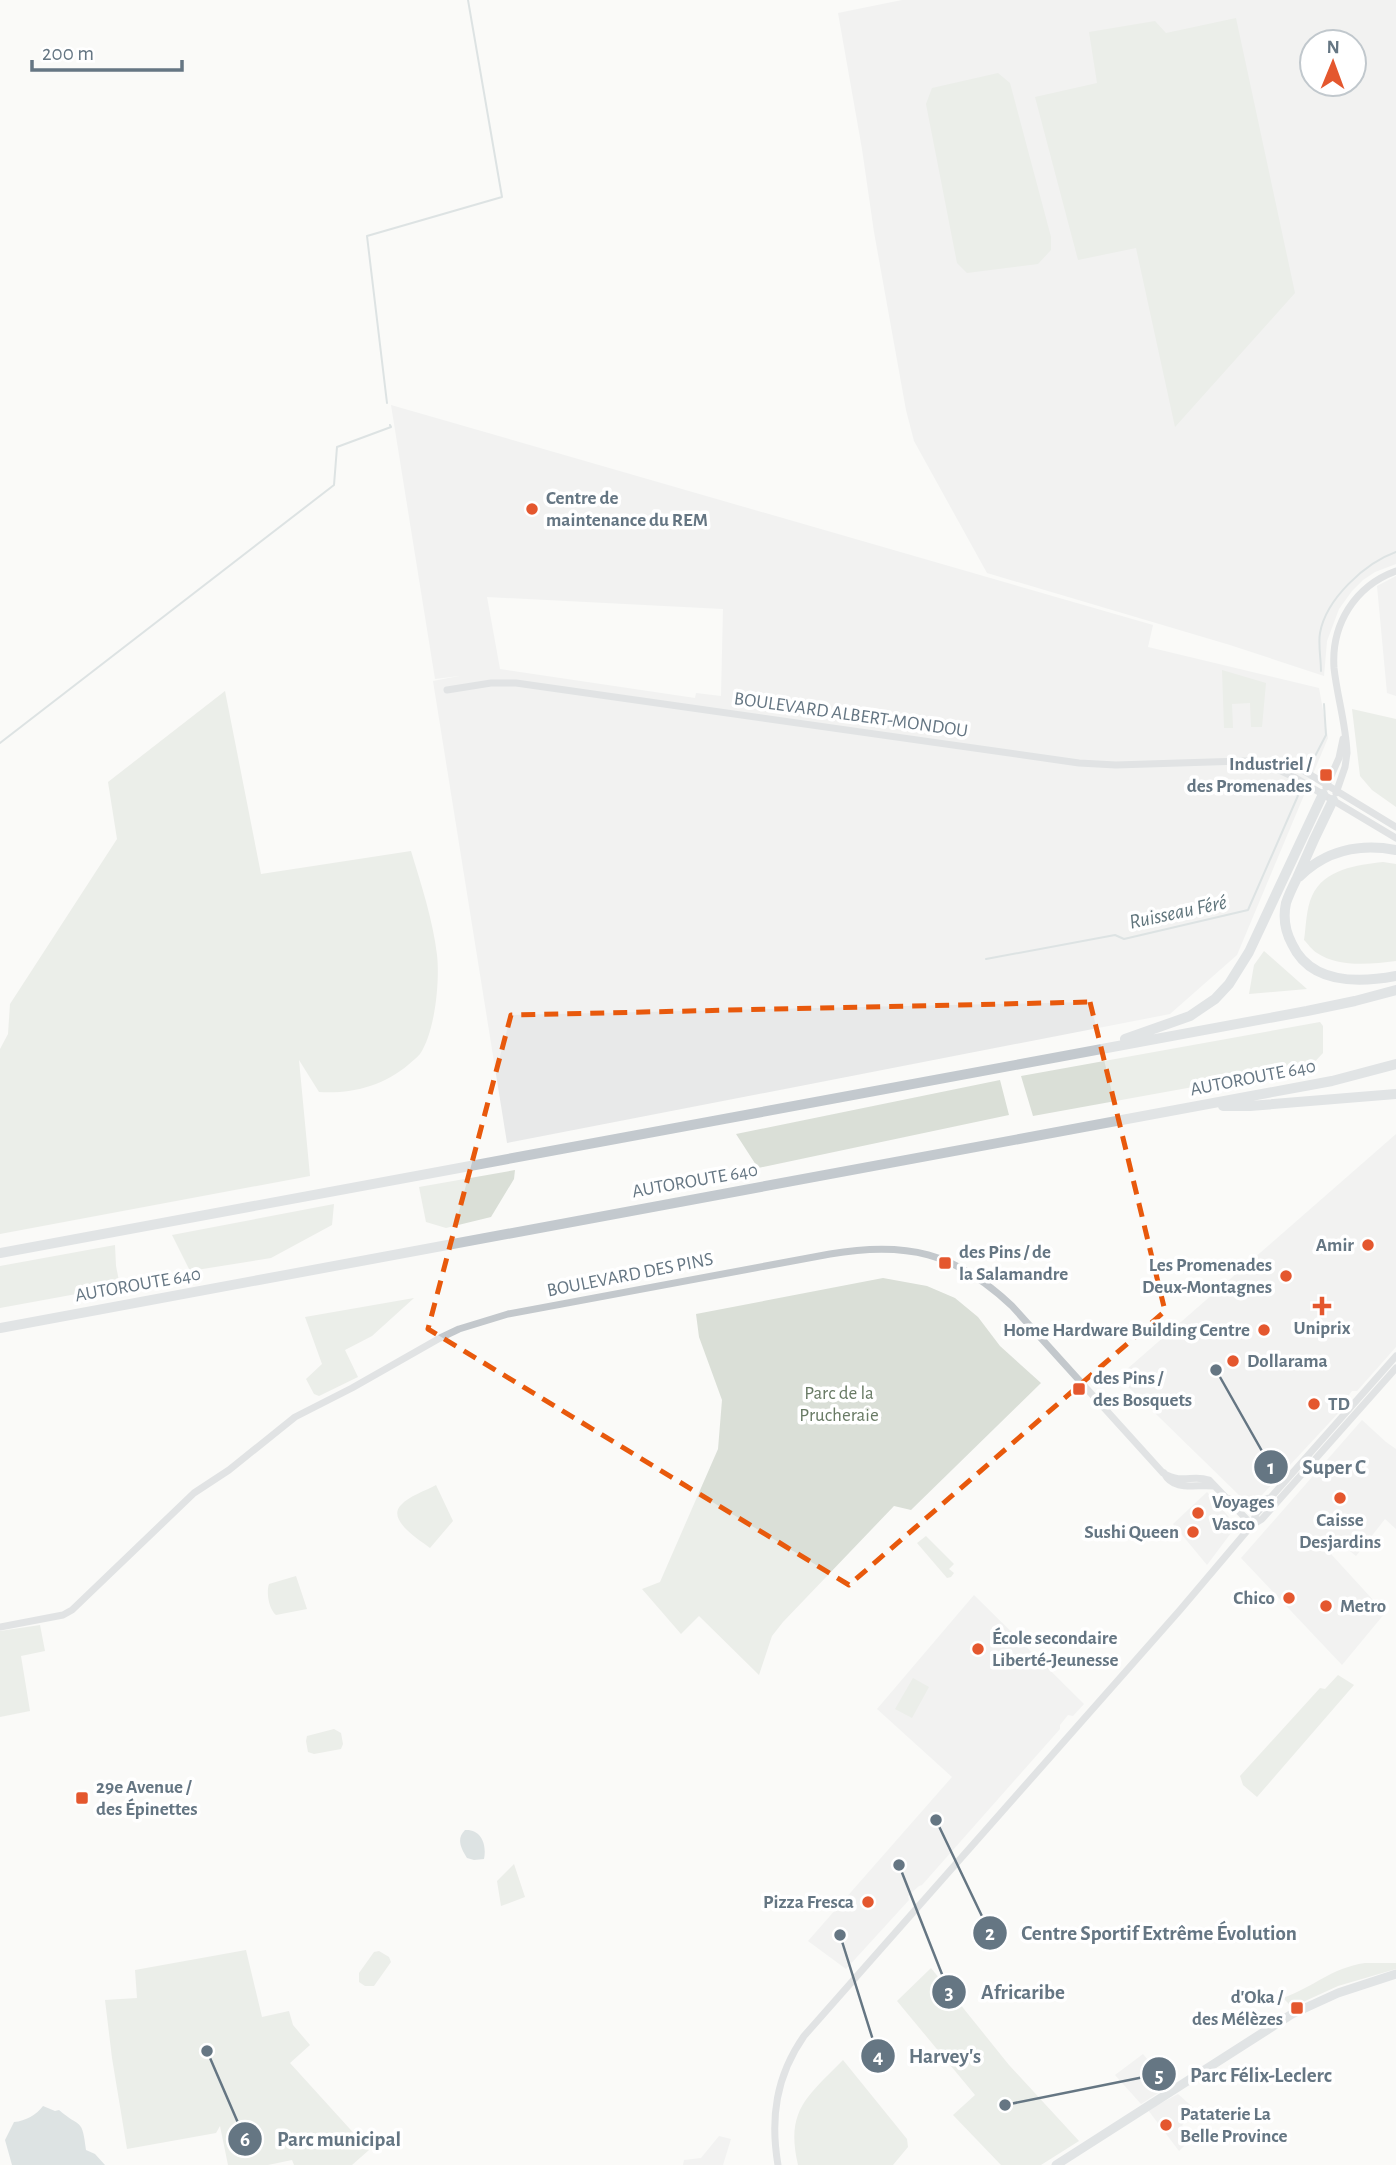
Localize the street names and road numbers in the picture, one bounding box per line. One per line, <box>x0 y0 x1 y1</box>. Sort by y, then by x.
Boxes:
street label: BOULEVARD ALBERT-MONDOU <box>733 689 969 741</box>
street label: AUTOROUTE 640 <box>1189 1057 1317 1099</box>
street label: AUTOROUTE 640 <box>631 1161 759 1201</box>
street label: BOULEVARD DES PINS <box>545 1250 715 1300</box>
street label: AUTOROUTE 640 <box>74 1265 202 1305</box>

